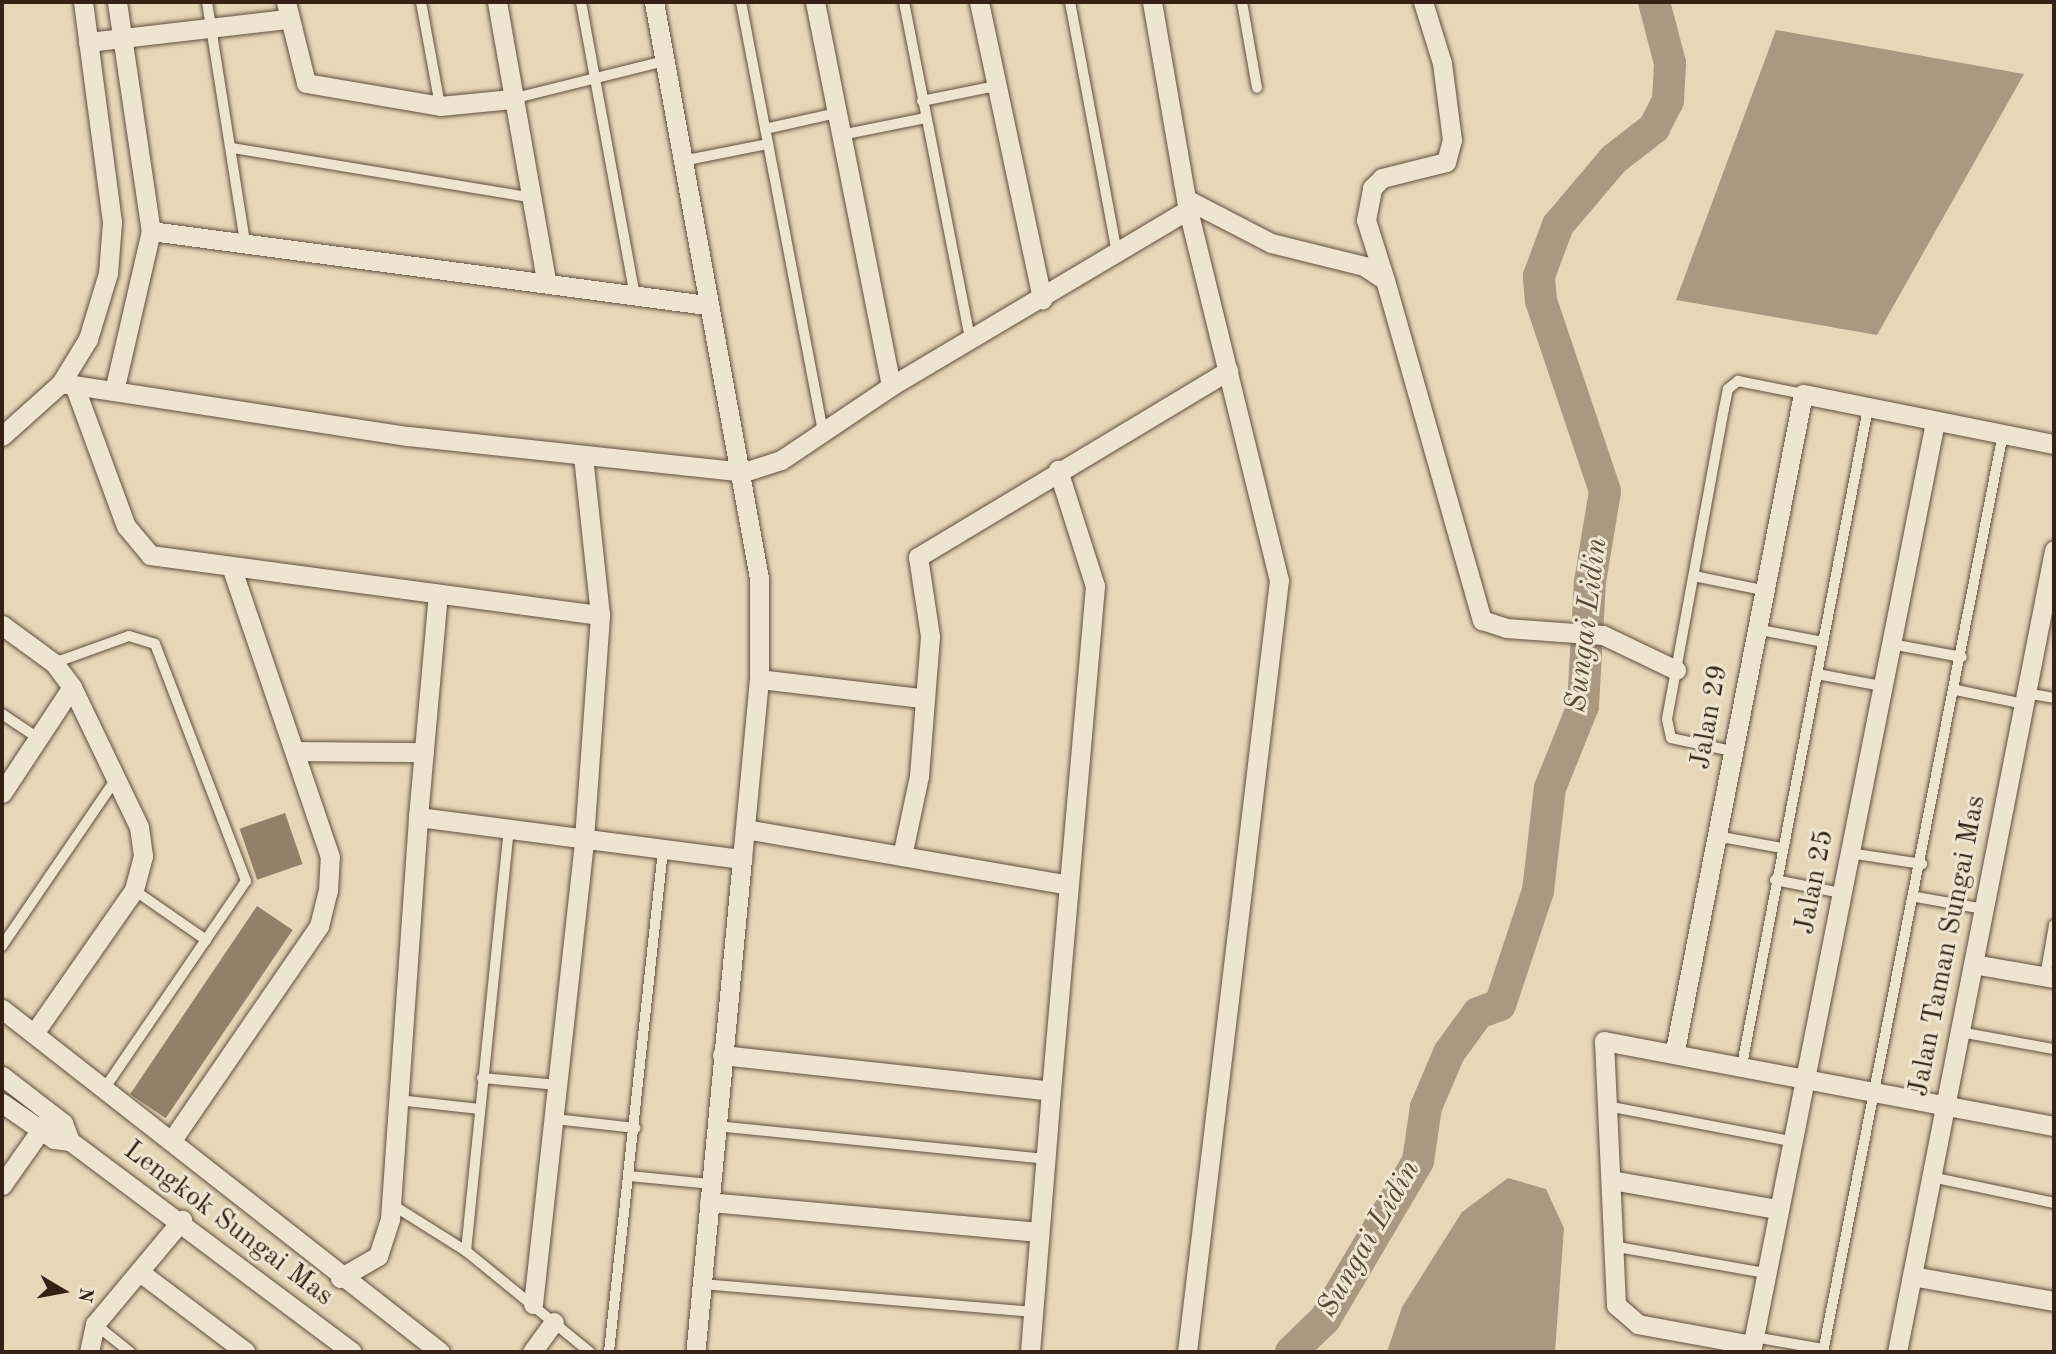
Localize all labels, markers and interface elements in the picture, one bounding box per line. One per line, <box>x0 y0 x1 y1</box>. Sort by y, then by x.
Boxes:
water label: Sungai Lidin <box>1558 536 1616 714</box>
street label: Jalan 29 <box>1684 662 1736 772</box>
street label: Jalan Taman Sungai Mas <box>1902 793 1994 1099</box>
street label: Jalan 25 <box>1788 827 1842 937</box>
street label: Lengkok Sungai Mas <box>116 1134 340 1314</box>
water label: Sungai Lidin <box>1310 1154 1428 1324</box>
north arrow <box>28 1256 98 1326</box>
text: N <box>74 1286 95 1304</box>

